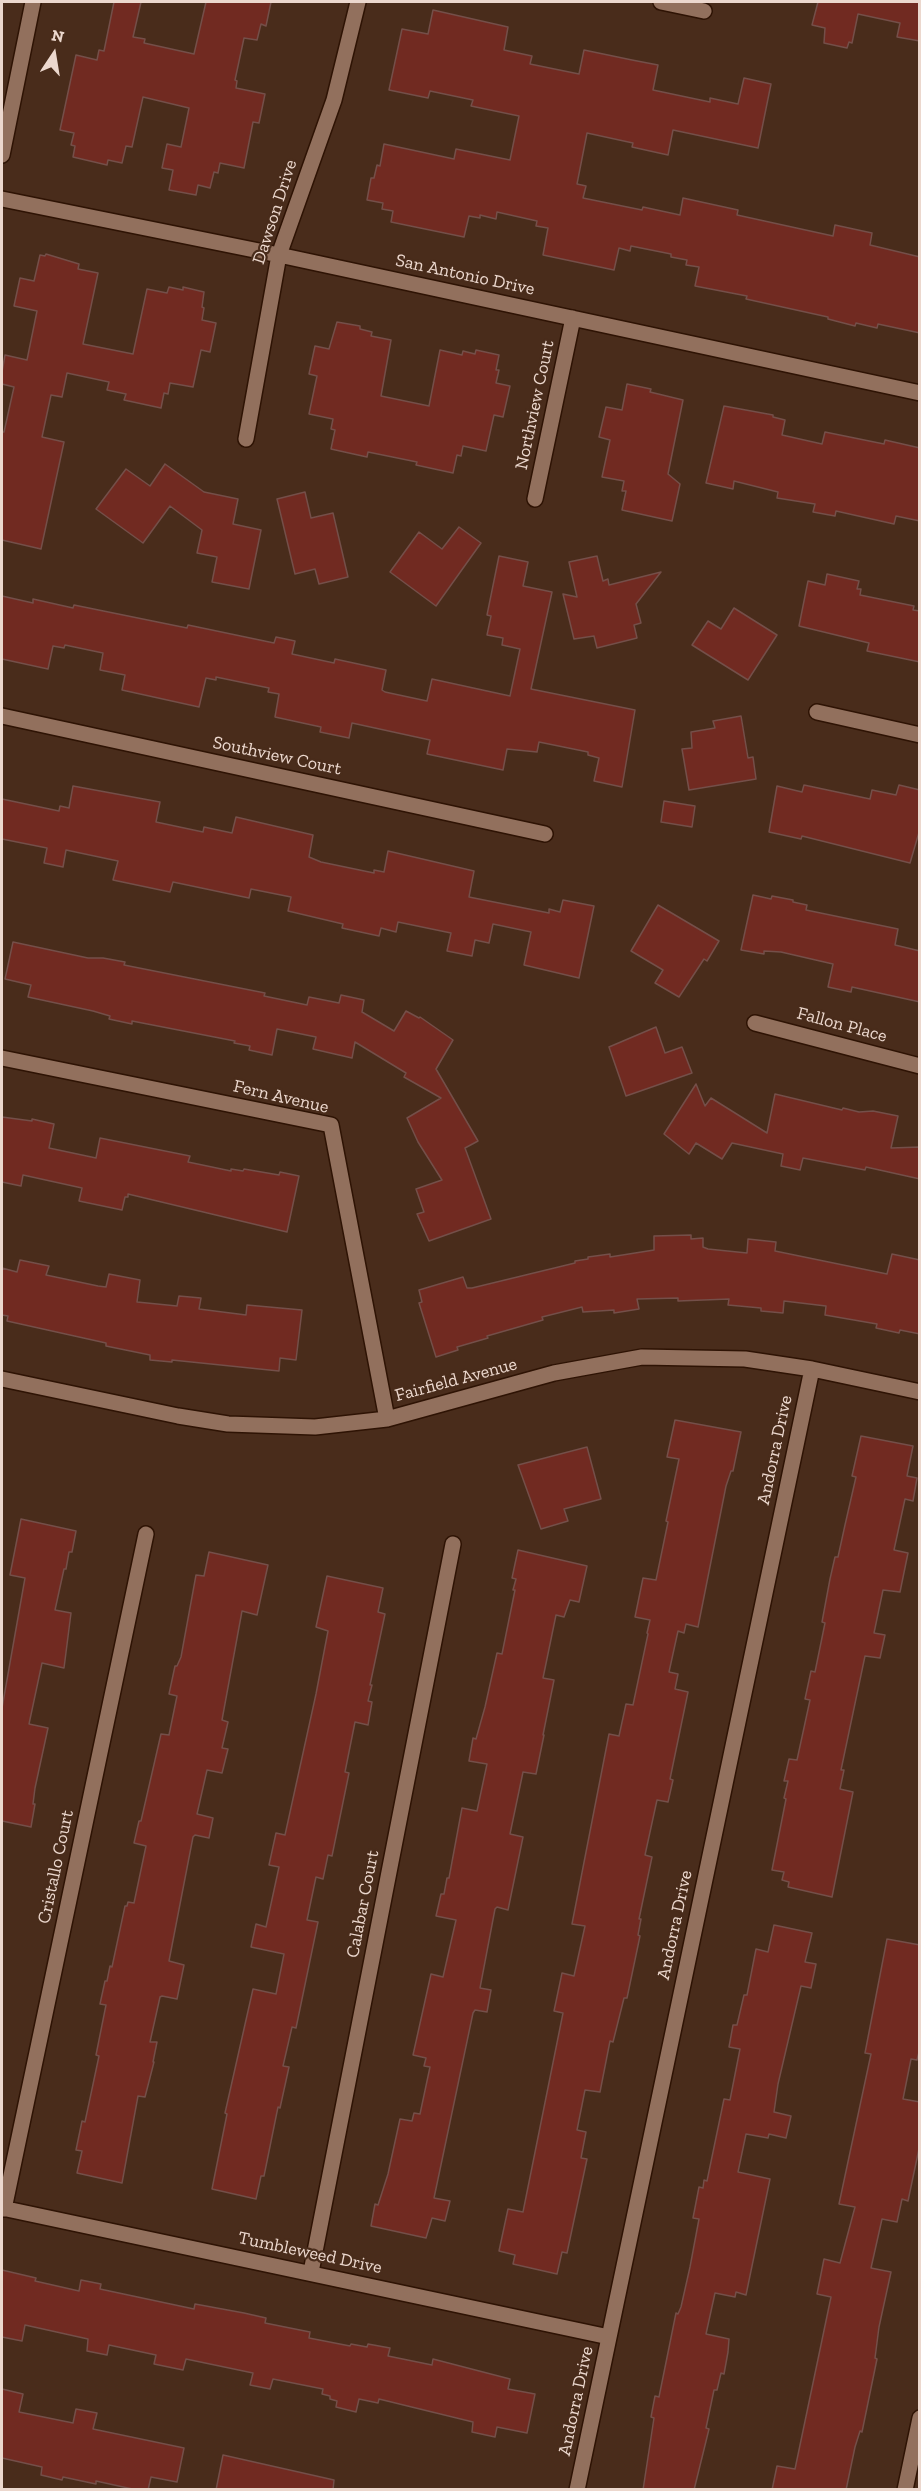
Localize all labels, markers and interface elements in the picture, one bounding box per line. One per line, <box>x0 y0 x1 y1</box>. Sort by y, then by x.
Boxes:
north arrow <box>24 24 84 84</box>
text: N <box>50 25 66 46</box>
street label: Dawson Drive <box>248 157 302 267</box>
street label: San Antonio Drive <box>393 250 537 300</box>
street label: Northview Court <box>511 338 559 472</box>
street label: Southview Court <box>211 732 343 780</box>
street label: Fallon Place <box>795 1003 889 1047</box>
street label: Fern Avenue <box>231 1076 331 1118</box>
street label: Fairfield Avenue <box>393 1353 519 1407</box>
street label: Andorra Drive <box>753 1393 797 1507</box>
street label: Cristallo Court <box>33 1808 79 1926</box>
street label: Calabar Court <box>342 1848 384 1960</box>
street label: Andorra Drive <box>653 1868 697 1982</box>
street label: Tumbleweed Drive <box>236 2227 384 2279</box>
street label: Andorra Drive <box>554 2344 598 2458</box>

